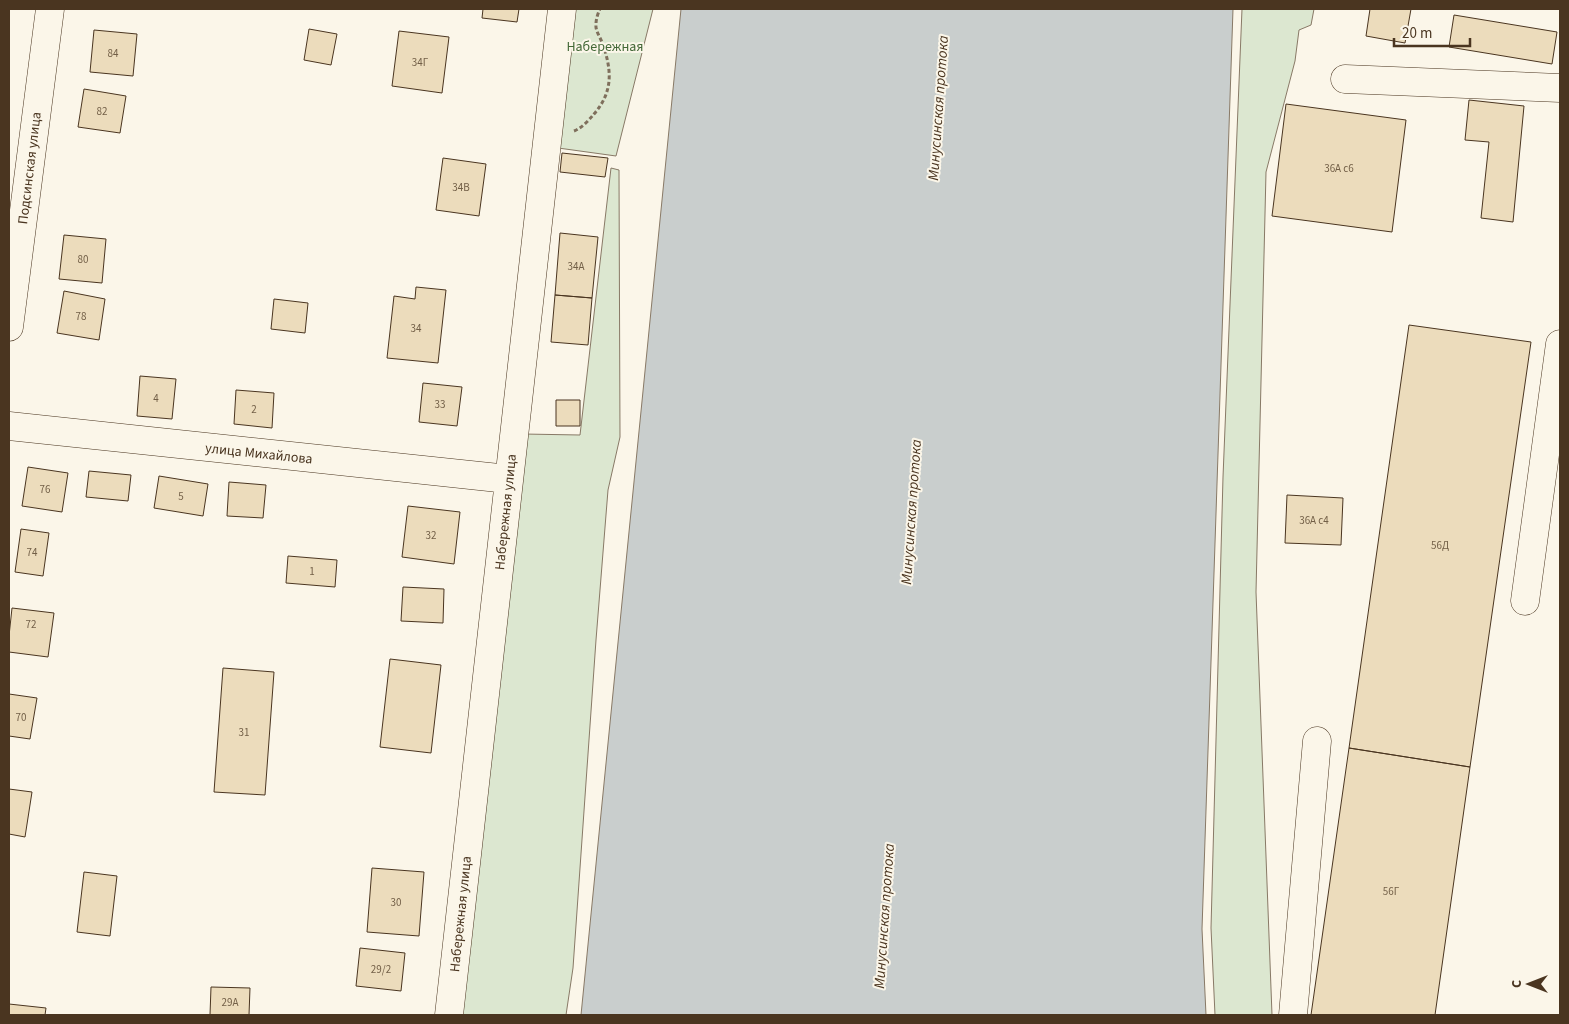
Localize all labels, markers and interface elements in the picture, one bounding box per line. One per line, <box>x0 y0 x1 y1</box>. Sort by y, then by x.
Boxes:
scale bar <box>1394 15 1470 47</box>
text: 20 m <box>1402 23 1432 44</box>
water label: Минусинская протока <box>923 35 954 181</box>
park label: Набережная <box>566 37 644 57</box>
house number: 84 <box>108 46 119 61</box>
house number: 34Г <box>412 55 429 70</box>
house number: 82 <box>97 104 107 119</box>
street label: Подсинская улица <box>13 111 47 226</box>
house number: 36А с6 <box>1324 161 1354 176</box>
house number: 34В <box>452 180 470 195</box>
house number: 80 <box>78 252 88 267</box>
house number: 34А <box>568 259 584 274</box>
house number: 78 <box>76 309 87 324</box>
house number: 34 <box>411 321 422 336</box>
house number: 4 <box>153 391 159 406</box>
house number: 33 <box>435 397 445 412</box>
house number: 2 <box>251 402 257 417</box>
street label: улица Михайлова <box>204 438 314 470</box>
water label: Минусинская протока <box>896 439 927 585</box>
street label: Набережная улица <box>490 453 522 571</box>
house number: 76 <box>40 482 51 497</box>
house number: 5 <box>178 489 184 504</box>
house number: 36А с4 <box>1299 513 1329 528</box>
house number: 32 <box>426 528 436 543</box>
house number: 56Д <box>1431 538 1449 553</box>
house number: 74 <box>27 545 38 560</box>
house number: 1 <box>309 564 315 579</box>
house number: 72 <box>26 617 36 632</box>
house number: 70 <box>16 710 26 725</box>
house number: 31 <box>239 725 249 740</box>
water label: Минусинская протока <box>869 843 900 989</box>
street label: Набережная улица <box>445 855 477 973</box>
house number: 56Г <box>1383 884 1400 899</box>
house number: 30 <box>391 895 401 910</box>
north arrow <box>1504 959 1554 1009</box>
house number: 29/2 <box>371 962 391 977</box>
text: С <box>1507 980 1527 988</box>
house number: 29А <box>222 995 238 1010</box>

